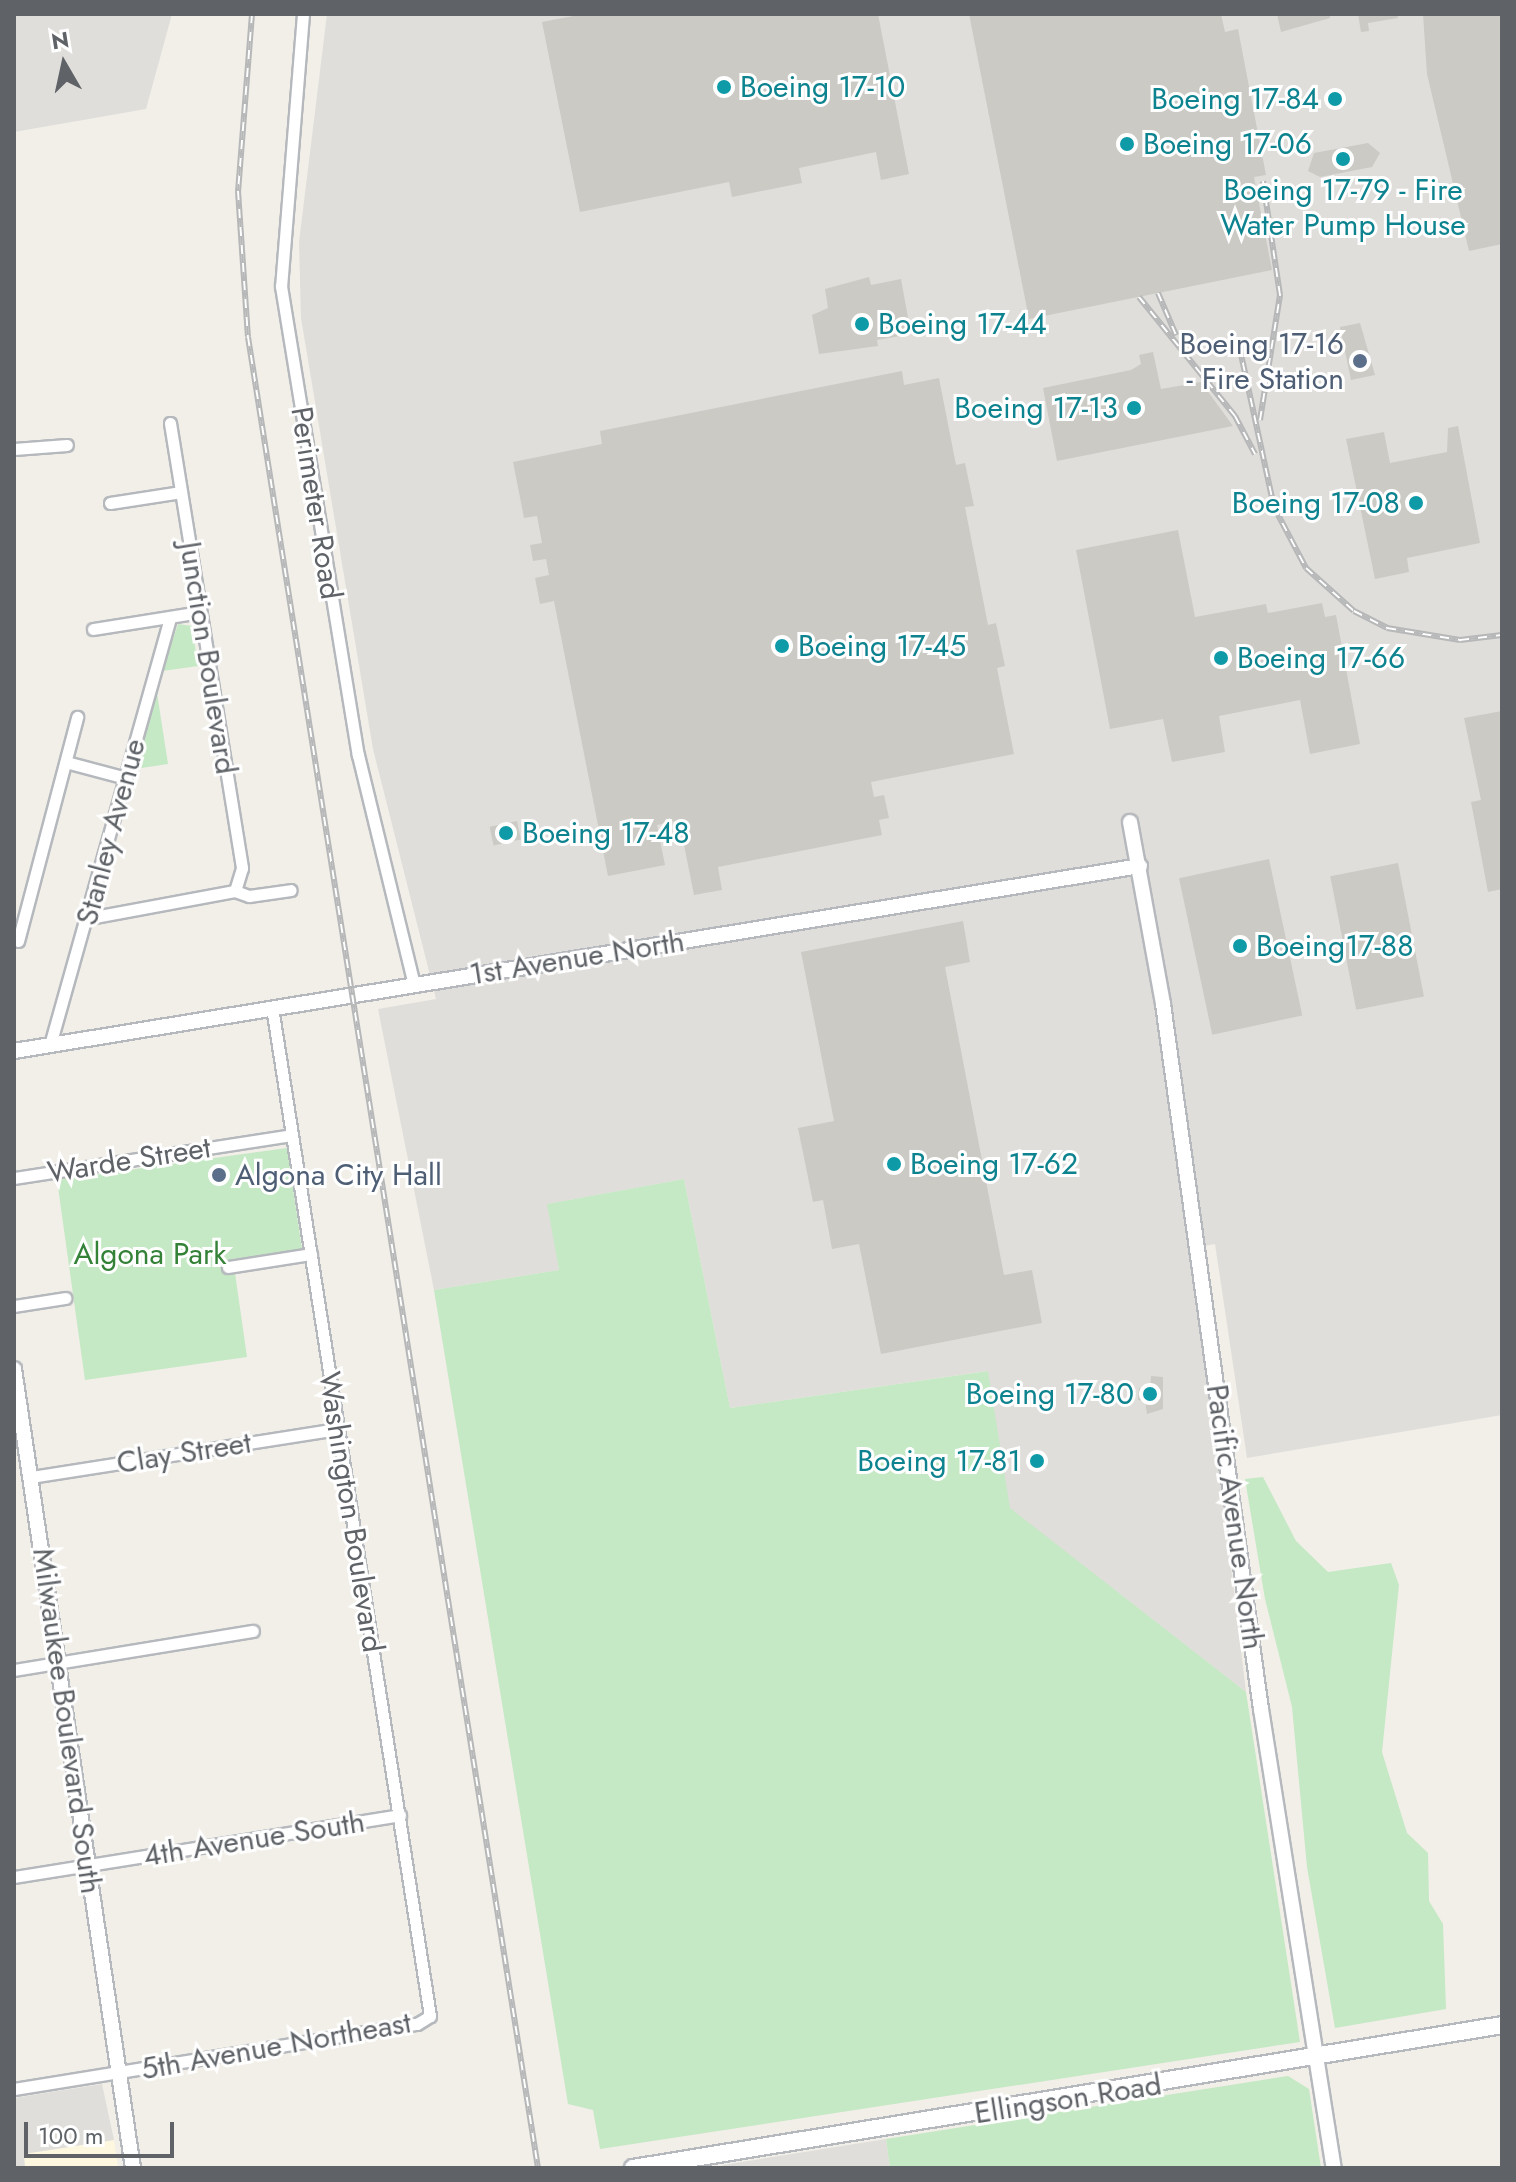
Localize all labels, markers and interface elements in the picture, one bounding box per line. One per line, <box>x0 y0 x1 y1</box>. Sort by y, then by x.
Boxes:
text: N <box>49 23 71 57</box>
north arrow <box>24 24 104 104</box>
place label: Boeing 17-10 <box>740 69 905 105</box>
marker: Boeing 17-10 <box>715 78 733 96</box>
place label: Boeing 17-84 <box>1151 81 1319 117</box>
marker: Boeing 17-84 <box>1326 90 1344 108</box>
place label: Boeing 17-06 <box>1143 126 1312 162</box>
marker: Boeing 17-06 <box>1118 135 1136 153</box>
marker: Boeing 17-79 - Fire Water Pump House <box>1334 150 1352 168</box>
place label: Boeing 17-79 - Fire Water Pump House <box>1220 172 1466 242</box>
place label: Boeing 17-44 <box>878 306 1047 342</box>
marker: Boeing 17-44 <box>853 315 871 333</box>
place label: Boeing 17-16 - Fire Station <box>1179 326 1344 396</box>
marker: Boeing 17-16 - Fire Station <box>1351 352 1369 370</box>
place label: Boeing 17-13 <box>954 390 1118 426</box>
marker: Boeing 17-13 <box>1125 399 1143 417</box>
street label: Perimeter Road <box>283 404 349 602</box>
place label: Boeing 17-08 <box>1232 485 1400 521</box>
marker: Boeing 17-08 <box>1407 494 1425 512</box>
street label: Junction Boulevard <box>172 539 244 777</box>
place label: Boeing 17-45 <box>798 628 966 664</box>
marker: Boeing 17-45 <box>773 637 791 655</box>
place label: Boeing 17-66 <box>1237 640 1405 676</box>
marker: Boeing 17-66 <box>1212 649 1230 667</box>
street label: Stanley Avenue <box>69 735 153 929</box>
place label: Boeing 17-48 <box>522 815 690 851</box>
marker: Boeing 17-48 <box>497 824 515 842</box>
street label: 1st Avenue North <box>467 923 687 993</box>
place label: Boeing17-88 <box>1256 928 1414 964</box>
marker: Boeing17-88 <box>1231 937 1249 955</box>
street label: Warde Street <box>45 1129 213 1191</box>
place label: Boeing 17-62 <box>910 1146 1078 1182</box>
marker: Boeing 17-62 <box>885 1155 903 1173</box>
place label: Algona City Hall <box>235 1157 442 1193</box>
marker: Algona City Hall <box>210 1166 228 1184</box>
park label: Algona Park <box>74 1236 226 1272</box>
street label: Washington Boulevard <box>311 1369 391 1655</box>
place label: Boeing 17-80 <box>966 1376 1134 1412</box>
street label: Pacific Avenue North <box>1199 1382 1271 1652</box>
marker: Boeing 17-80 <box>1141 1385 1159 1403</box>
street label: Clay Street <box>114 1425 254 1481</box>
place label: Boeing 17-81 <box>857 1443 1021 1479</box>
marker: Boeing 17-81 <box>1028 1452 1046 1470</box>
street label: Milwaukee Boulevard South <box>25 1546 109 1896</box>
street label: 4th Avenue South <box>141 1804 367 1874</box>
street label: 5th Avenue Northeast <box>138 2005 414 2087</box>
street label: Ellingson Road <box>972 2066 1164 2132</box>
scale bar <box>28 2106 178 2156</box>
text: 100 m <box>38 2118 104 2153</box>

